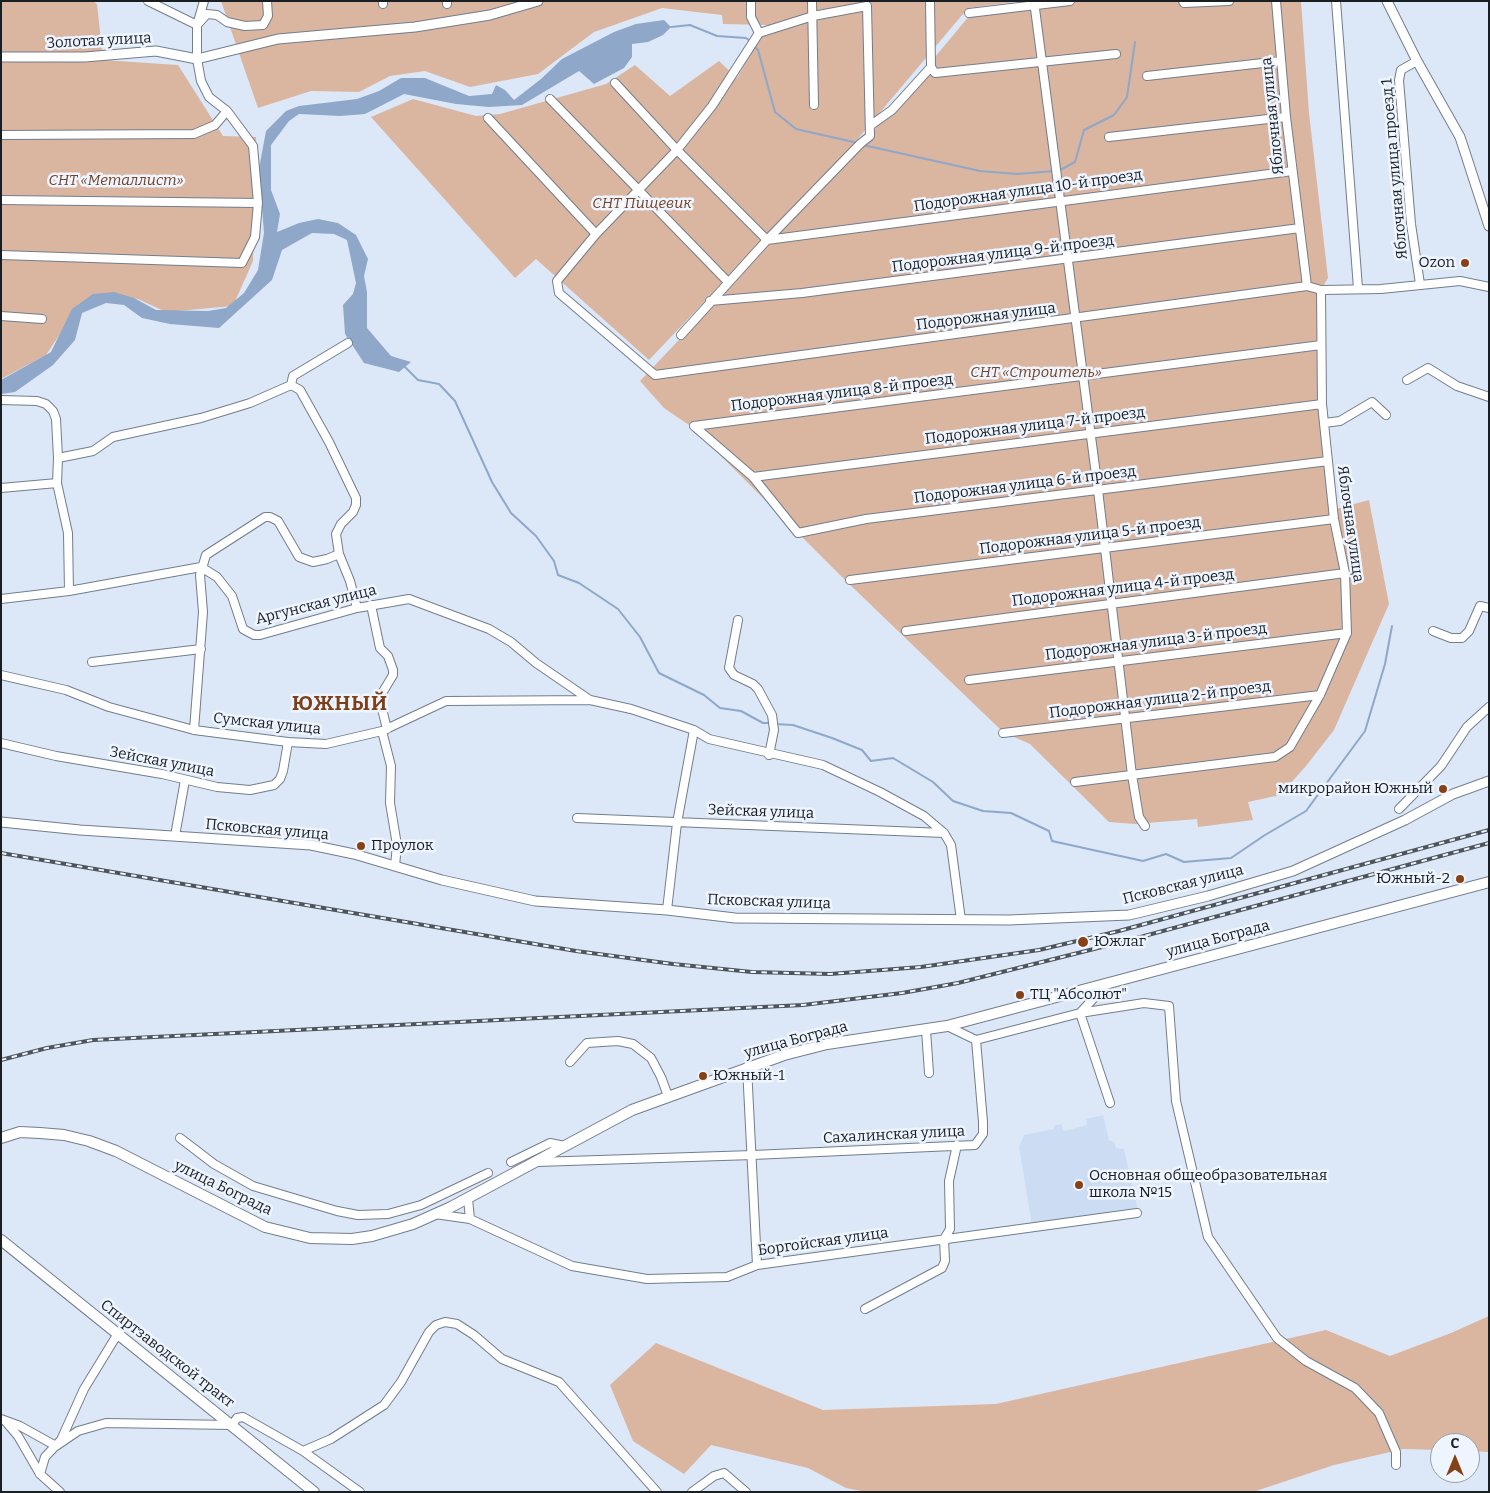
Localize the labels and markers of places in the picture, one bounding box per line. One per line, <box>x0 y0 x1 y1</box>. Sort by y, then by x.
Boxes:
place label: Ozon <box>1418 254 1455 272</box>
marker: Ozon <box>1459 257 1471 269</box>
place label: микрорайон Южный <box>1278 780 1433 798</box>
marker: микрорайон Южный <box>1437 783 1449 795</box>
place label: Проулок <box>371 837 434 855</box>
marker: Проулок <box>355 840 367 852</box>
place label: Южный-2 <box>1376 870 1450 888</box>
marker: Южный-2 <box>1454 873 1466 885</box>
place label: Южлаг <box>1094 933 1146 951</box>
marker: Южлаг <box>1076 935 1090 949</box>
place label: ТЦ "Абсолют" <box>1030 986 1127 1004</box>
marker: ТЦ "Абсолют" <box>1014 989 1026 1001</box>
place label: Южный-1 <box>713 1067 784 1085</box>
marker: Южный-1 <box>697 1070 709 1082</box>
place label: Основная общеобразовательная школа №15 <box>1089 1167 1327 1202</box>
marker: Основная общеобразовательная школа №15 <box>1073 1179 1085 1191</box>

